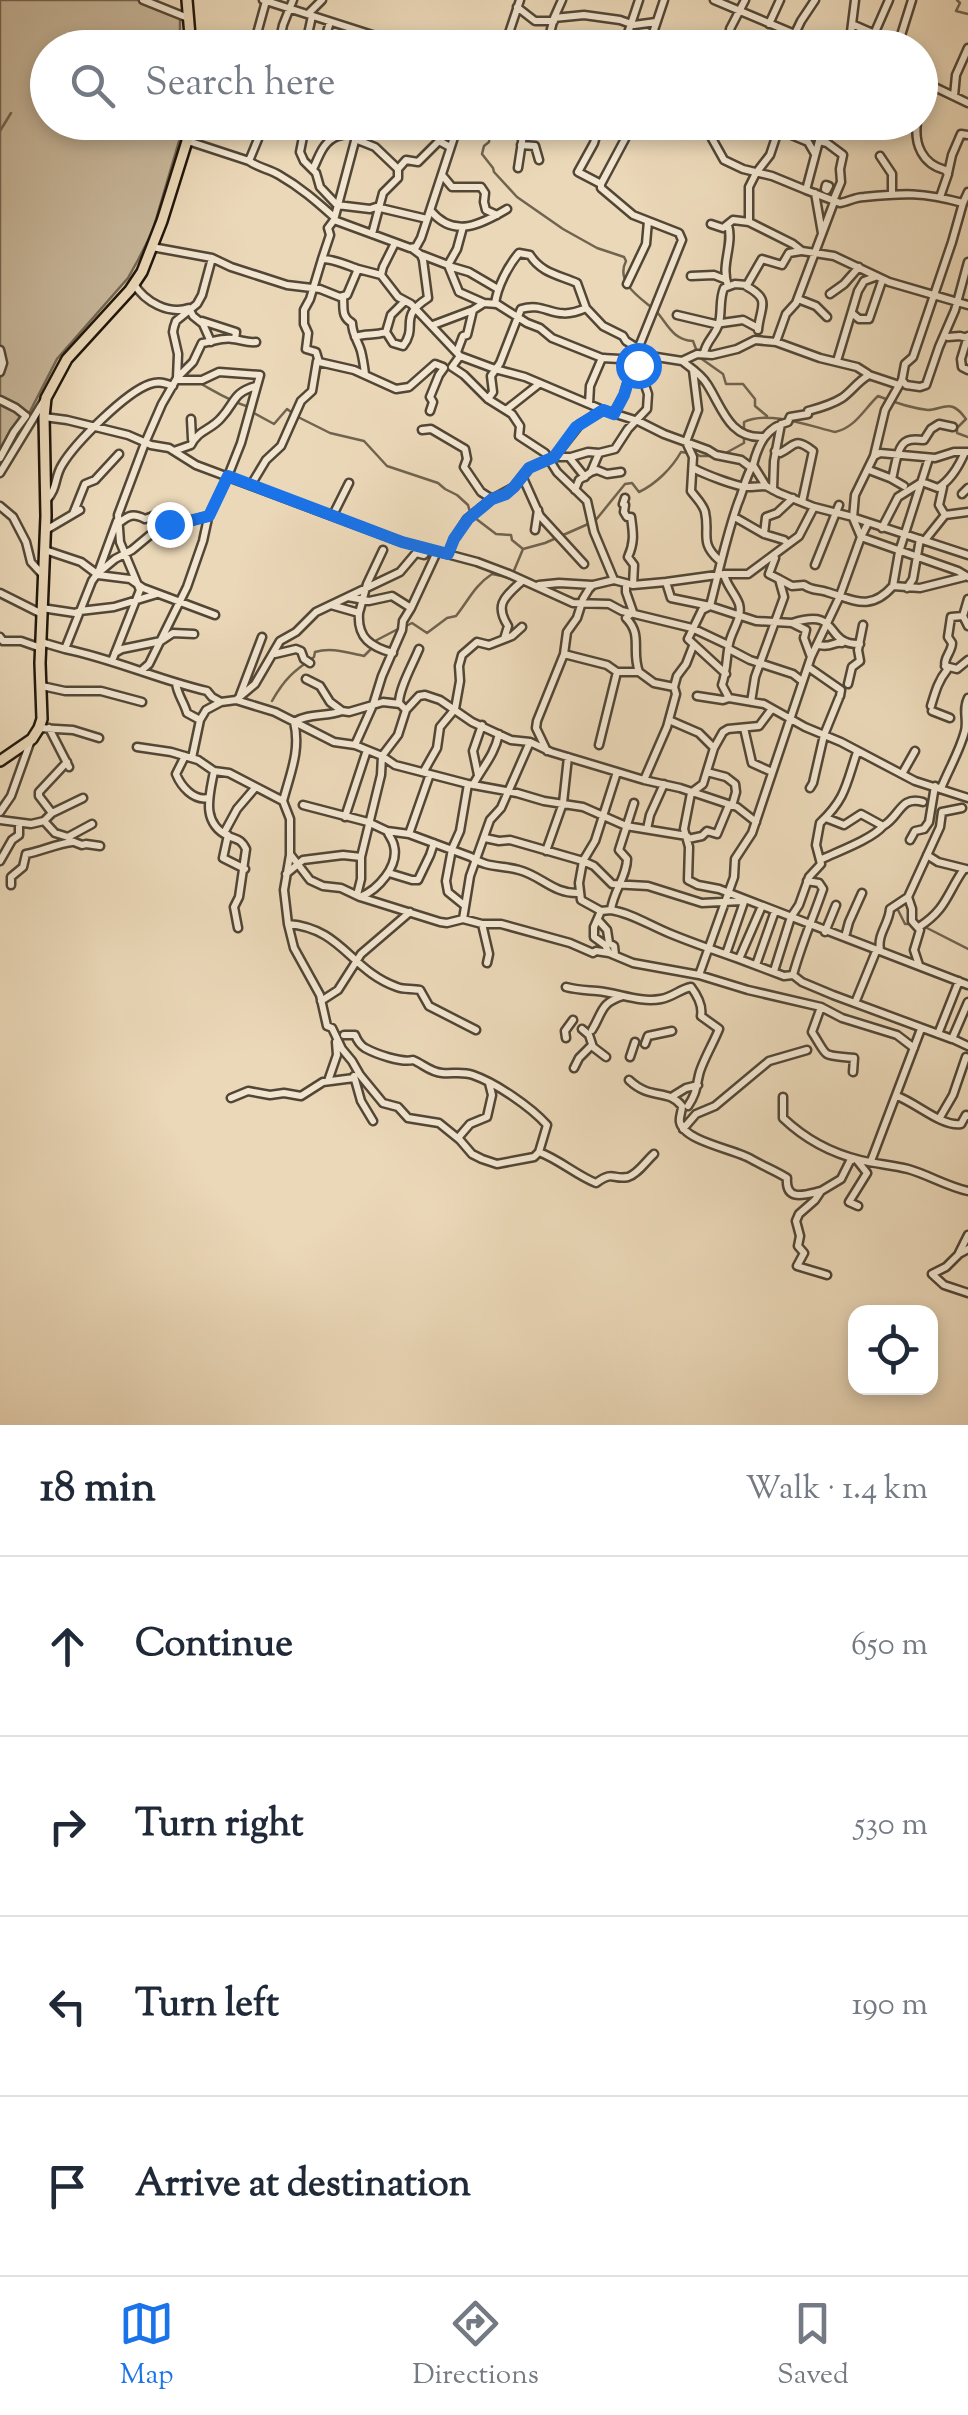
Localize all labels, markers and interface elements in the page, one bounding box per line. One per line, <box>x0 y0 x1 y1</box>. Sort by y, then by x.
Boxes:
search box <box>30 30 938 140</box>
icon: search <box>65 58 120 113</box>
text: Search here <box>145 58 336 112</box>
route start <box>616 343 662 389</box>
route end <box>147 502 193 548</box>
map controls <box>848 1305 938 1395</box>
button: locate <box>848 1305 938 1395</box>
text: 18 min <box>40 1460 156 1520</box>
text: Walk · 1.4 km <box>745 1467 928 1513</box>
icon: ahead <box>40 1619 95 1674</box>
text: Continue <box>135 1619 293 1673</box>
text: 650 m <box>851 1623 928 1669</box>
icon: right <box>40 1799 95 1854</box>
text: Turn right <box>135 1799 303 1853</box>
text: 530 m <box>854 1803 928 1849</box>
icon: left <box>40 1979 95 2034</box>
text: Turn left <box>135 1979 279 2033</box>
text: 190 m <box>852 1983 928 2029</box>
icon: arrive <box>40 2159 95 2214</box>
text: Arrive at destination <box>135 2159 471 2213</box>
tab: Map <box>119 2296 174 2396</box>
tab: Directions <box>412 2296 539 2396</box>
tab: Saved <box>777 2296 849 2396</box>

